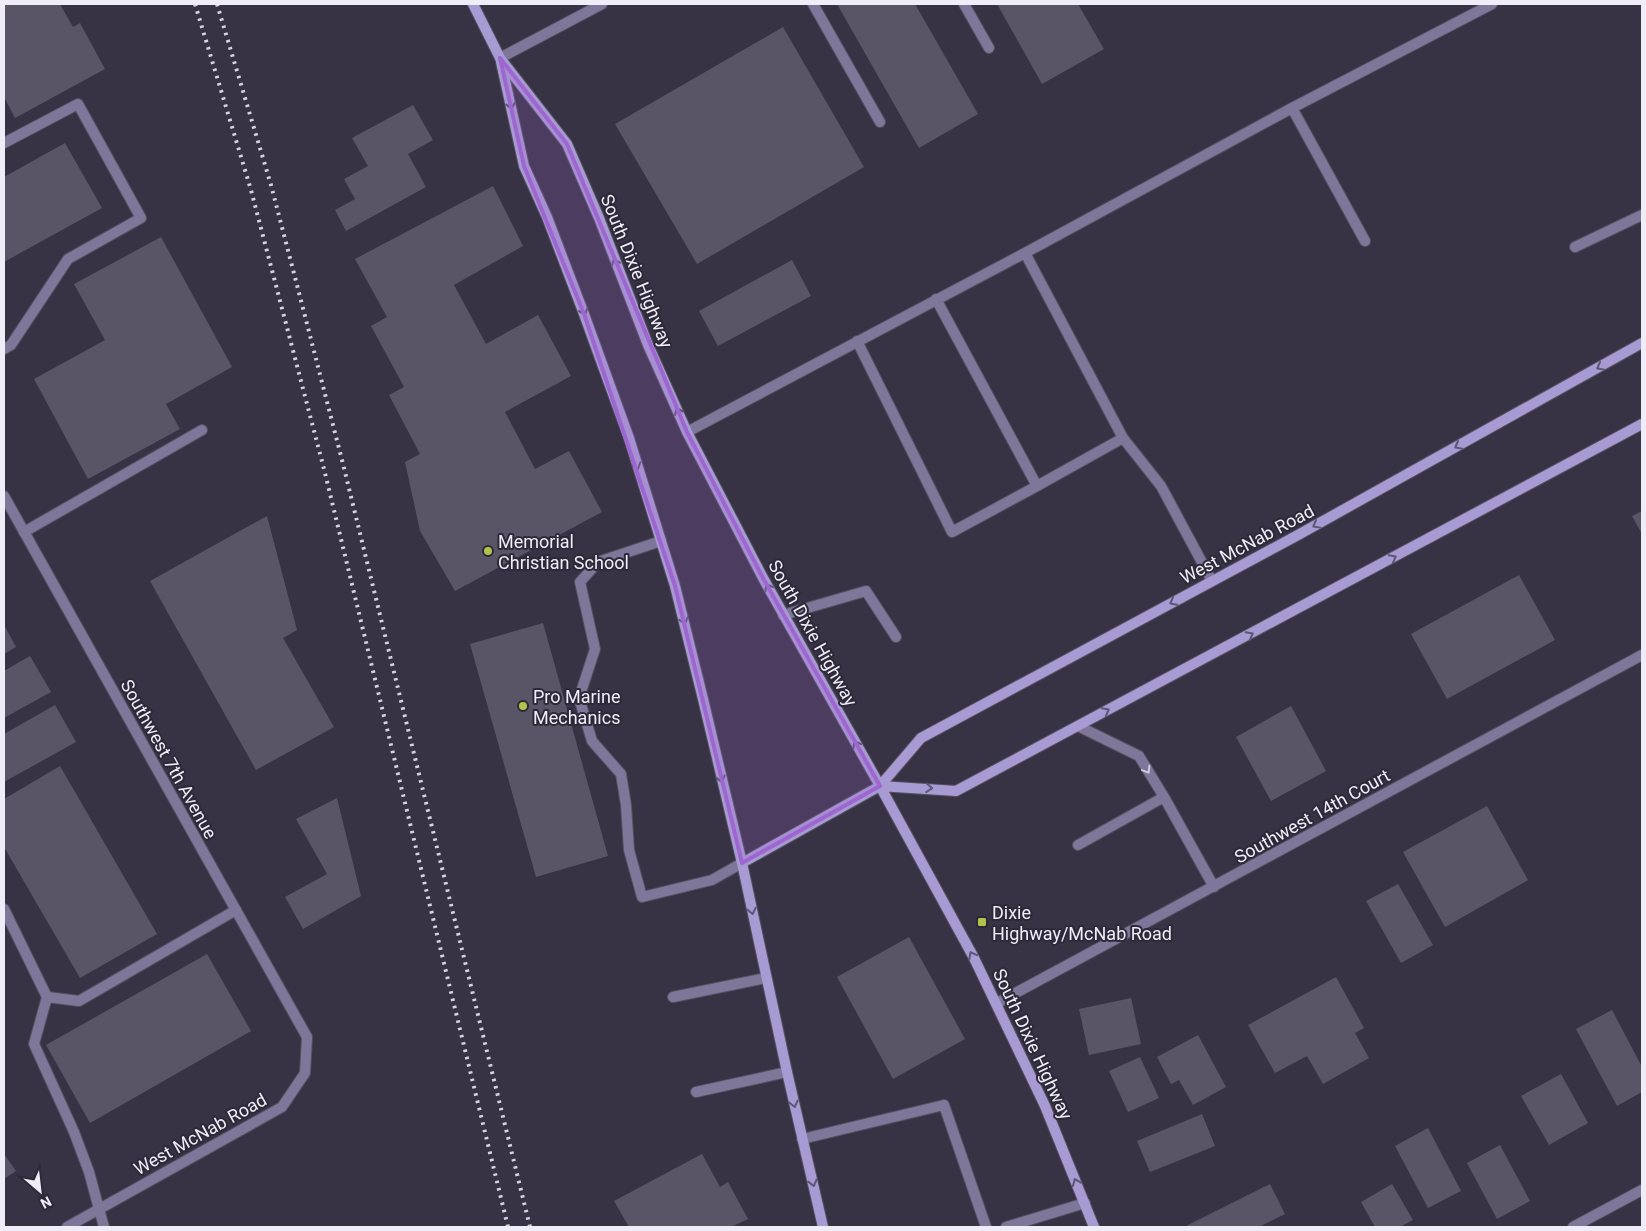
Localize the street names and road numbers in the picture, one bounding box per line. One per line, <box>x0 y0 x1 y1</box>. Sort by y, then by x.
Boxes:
street label: South Dixie Highway <box>597 191 678 351</box>
street label: West McNab Road <box>1176 500 1318 588</box>
street label: South Dixie Highway <box>764 556 862 710</box>
street label: Southwest 7th Avenue <box>117 676 221 842</box>
street label: Southwest 14th Court <box>1231 765 1393 867</box>
street label: South Dixie Highway <box>989 965 1077 1123</box>
street label: West McNab Road <box>130 1089 270 1179</box>

